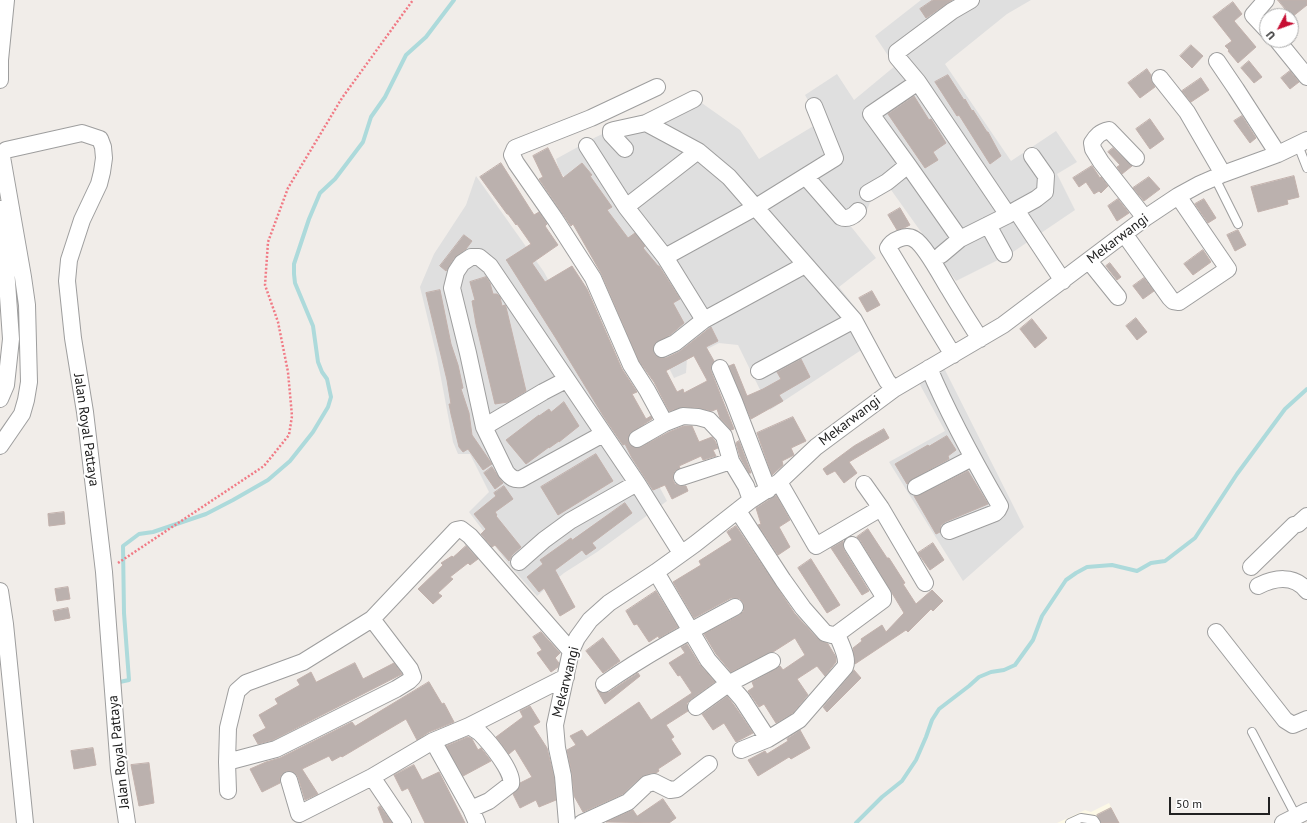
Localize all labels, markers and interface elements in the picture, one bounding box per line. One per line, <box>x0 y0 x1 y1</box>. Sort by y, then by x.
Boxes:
north arrow <box>1259 8 1299 48</box>
text: U <box>1263 28 1278 42</box>
street label: Mekarwangi <box>1084 210 1152 268</box>
street label: Jalan Royal Pattaya <box>70 372 102 488</box>
street label: Mekarwangi <box>816 392 884 450</box>
street label: Mekarwangi <box>549 645 583 719</box>
street label: Jalan Royal Pattaya <box>105 694 133 810</box>
scale bar <box>1171 789 1272 815</box>
text: 50 m <box>1176 796 1202 811</box>

